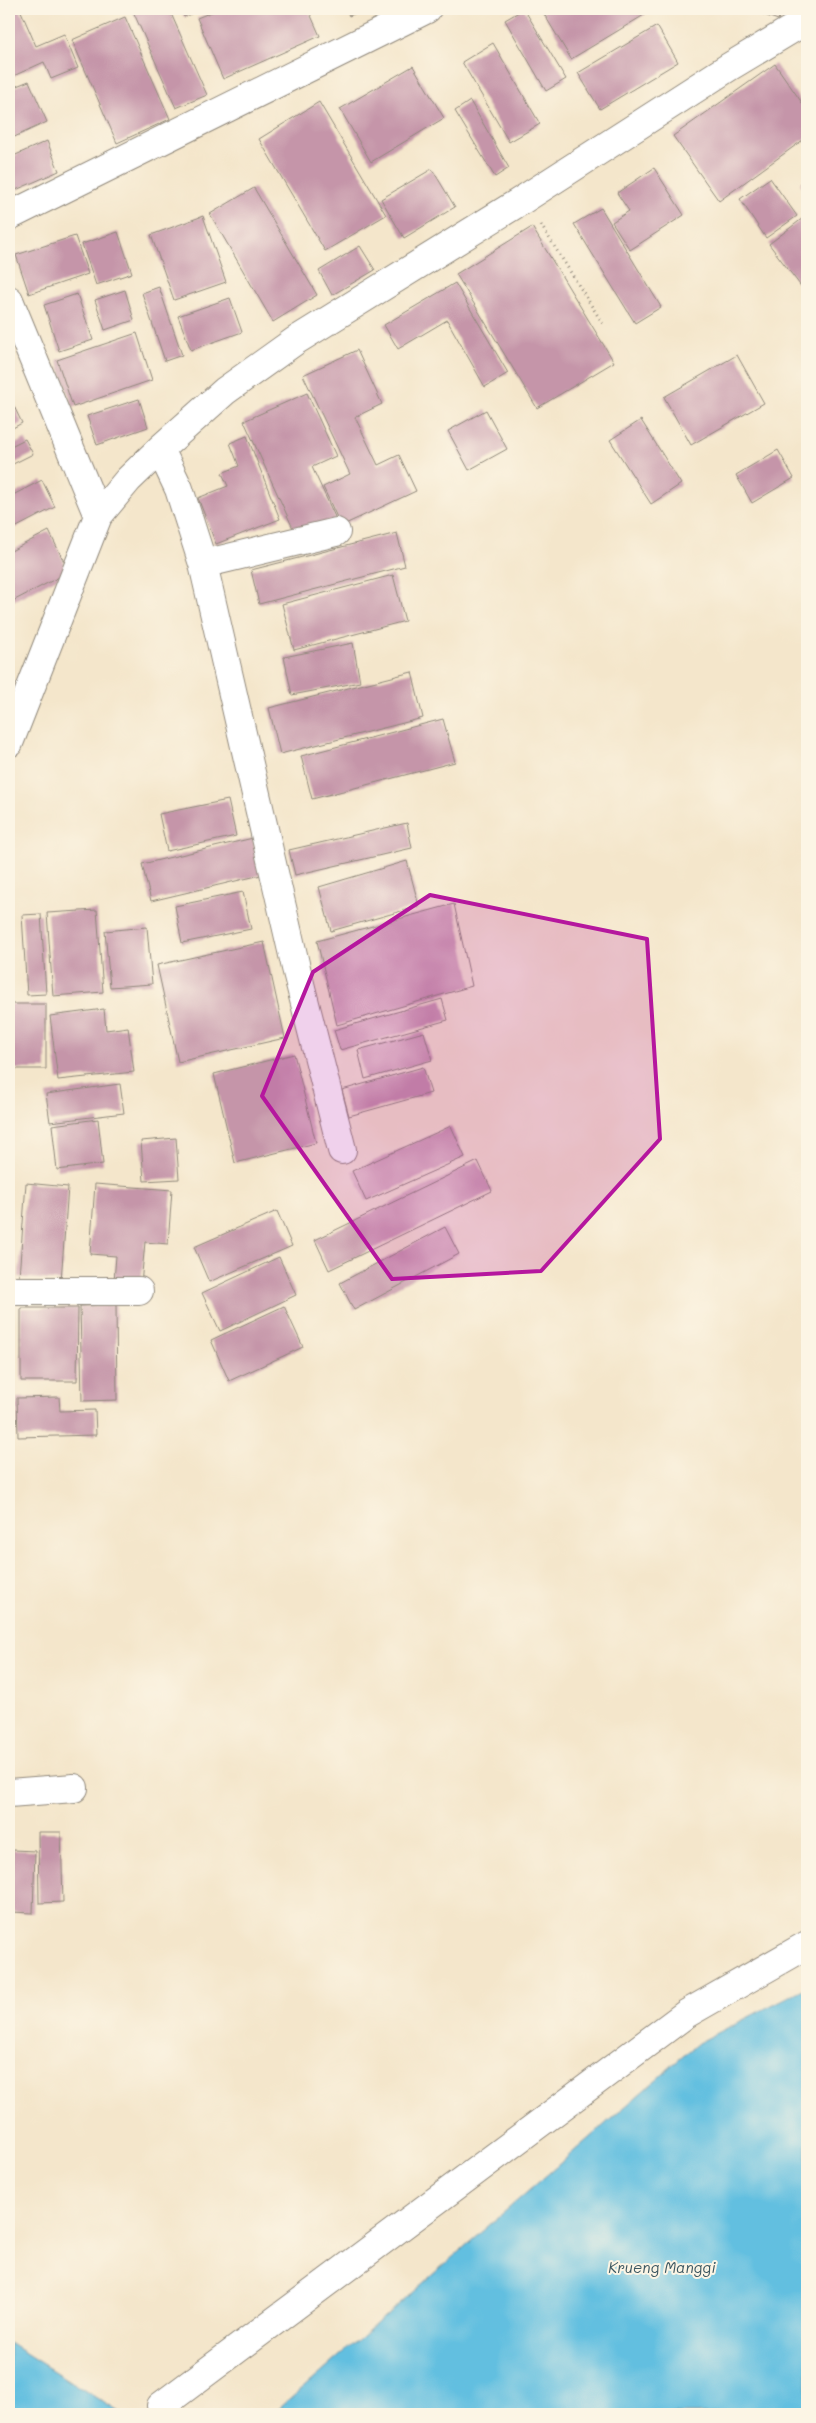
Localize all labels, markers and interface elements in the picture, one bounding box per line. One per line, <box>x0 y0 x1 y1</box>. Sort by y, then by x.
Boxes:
water label: Krueng Manggi <box>608 2257 716 2277</box>

